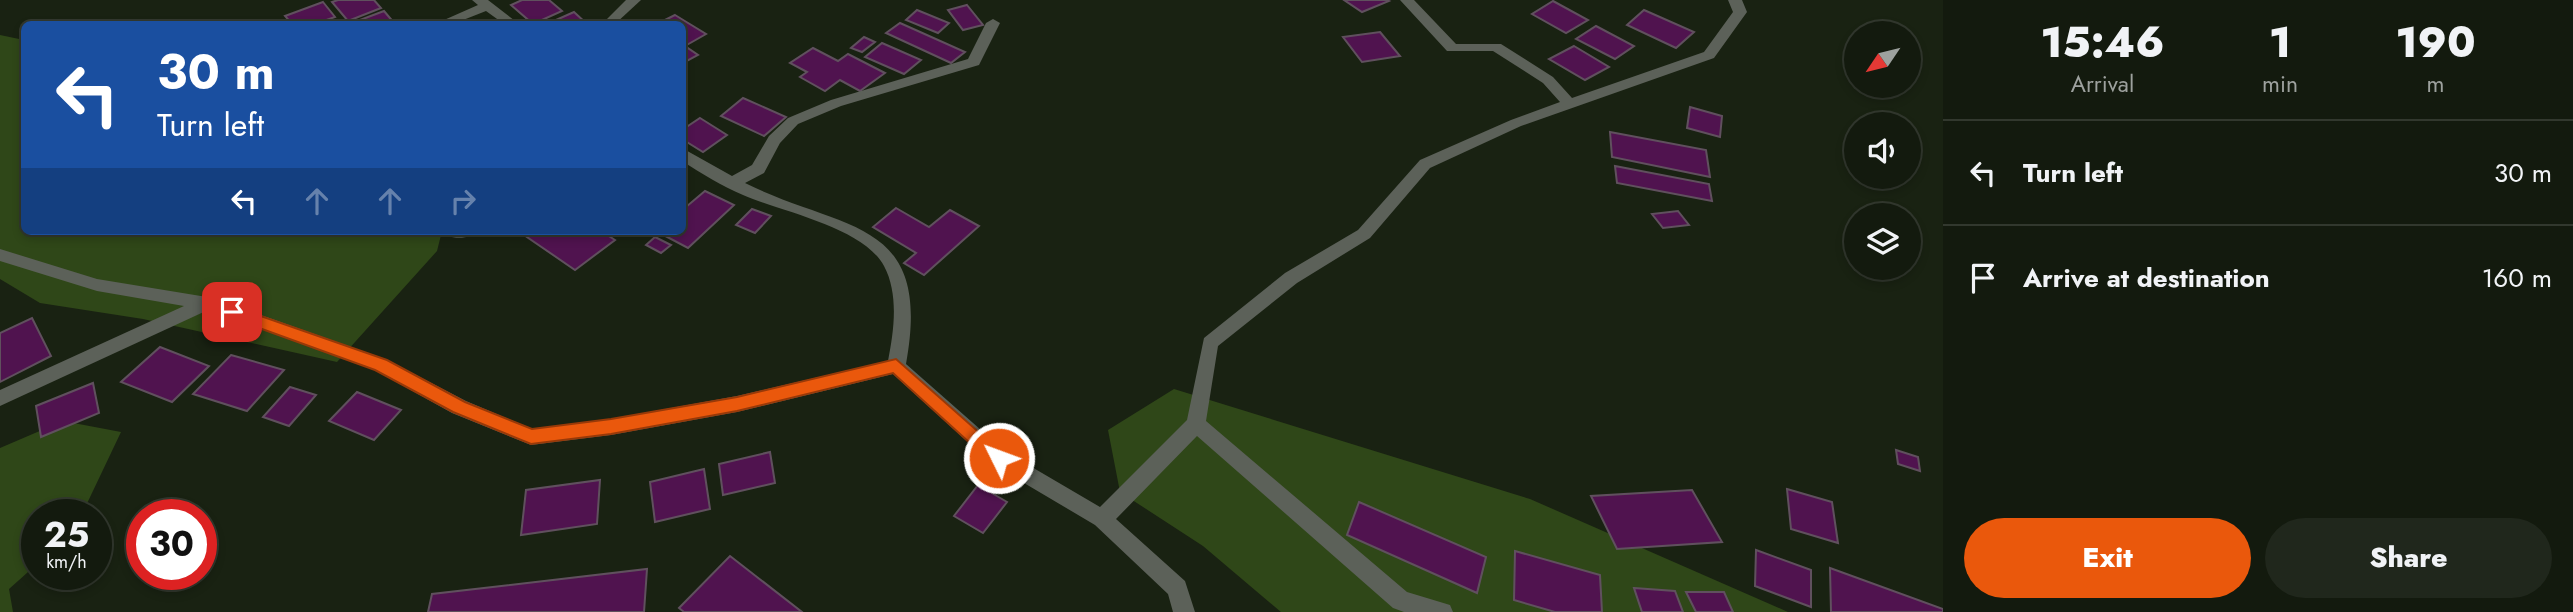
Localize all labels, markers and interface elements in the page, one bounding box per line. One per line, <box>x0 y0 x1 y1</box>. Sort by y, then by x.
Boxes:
text: 15:46 <box>2040 12 2165 73</box>
text: 1 <box>2269 12 2291 73</box>
text: 190 <box>2395 12 2476 73</box>
north arrow <box>1844 21 1922 98</box>
map controls <box>1844 21 1921 280</box>
text: 30 m <box>157 37 275 107</box>
icon: left <box>42 49 133 140</box>
text: Arrival <box>2071 67 2134 101</box>
text: min <box>2262 67 2298 101</box>
text: m <box>2427 67 2444 101</box>
text: Turn left <box>157 102 264 148</box>
button: sound <box>1844 112 1921 189</box>
icon: left <box>1964 154 2002 192</box>
text: Turn left <box>2023 154 2123 192</box>
text: 30 m <box>2494 154 2552 192</box>
icon: left <box>225 182 263 220</box>
icon: ahead <box>298 182 336 220</box>
icon: ahead <box>371 182 409 220</box>
icon: right <box>444 182 482 220</box>
button: layers <box>1844 203 1921 280</box>
icon: arrive <box>1964 259 2002 297</box>
text: Arrive at destination <box>2023 259 2270 297</box>
text: 160 m <box>2482 259 2552 297</box>
pin <box>202 282 262 342</box>
icon: arrive <box>213 293 251 331</box>
position arrow <box>962 421 1036 495</box>
speed limit sign: 30 <box>126 499 217 590</box>
text: 25 <box>44 510 89 560</box>
button: Exit <box>1964 518 2251 598</box>
button: Share <box>2265 518 2552 598</box>
text: km/h <box>46 549 87 575</box>

